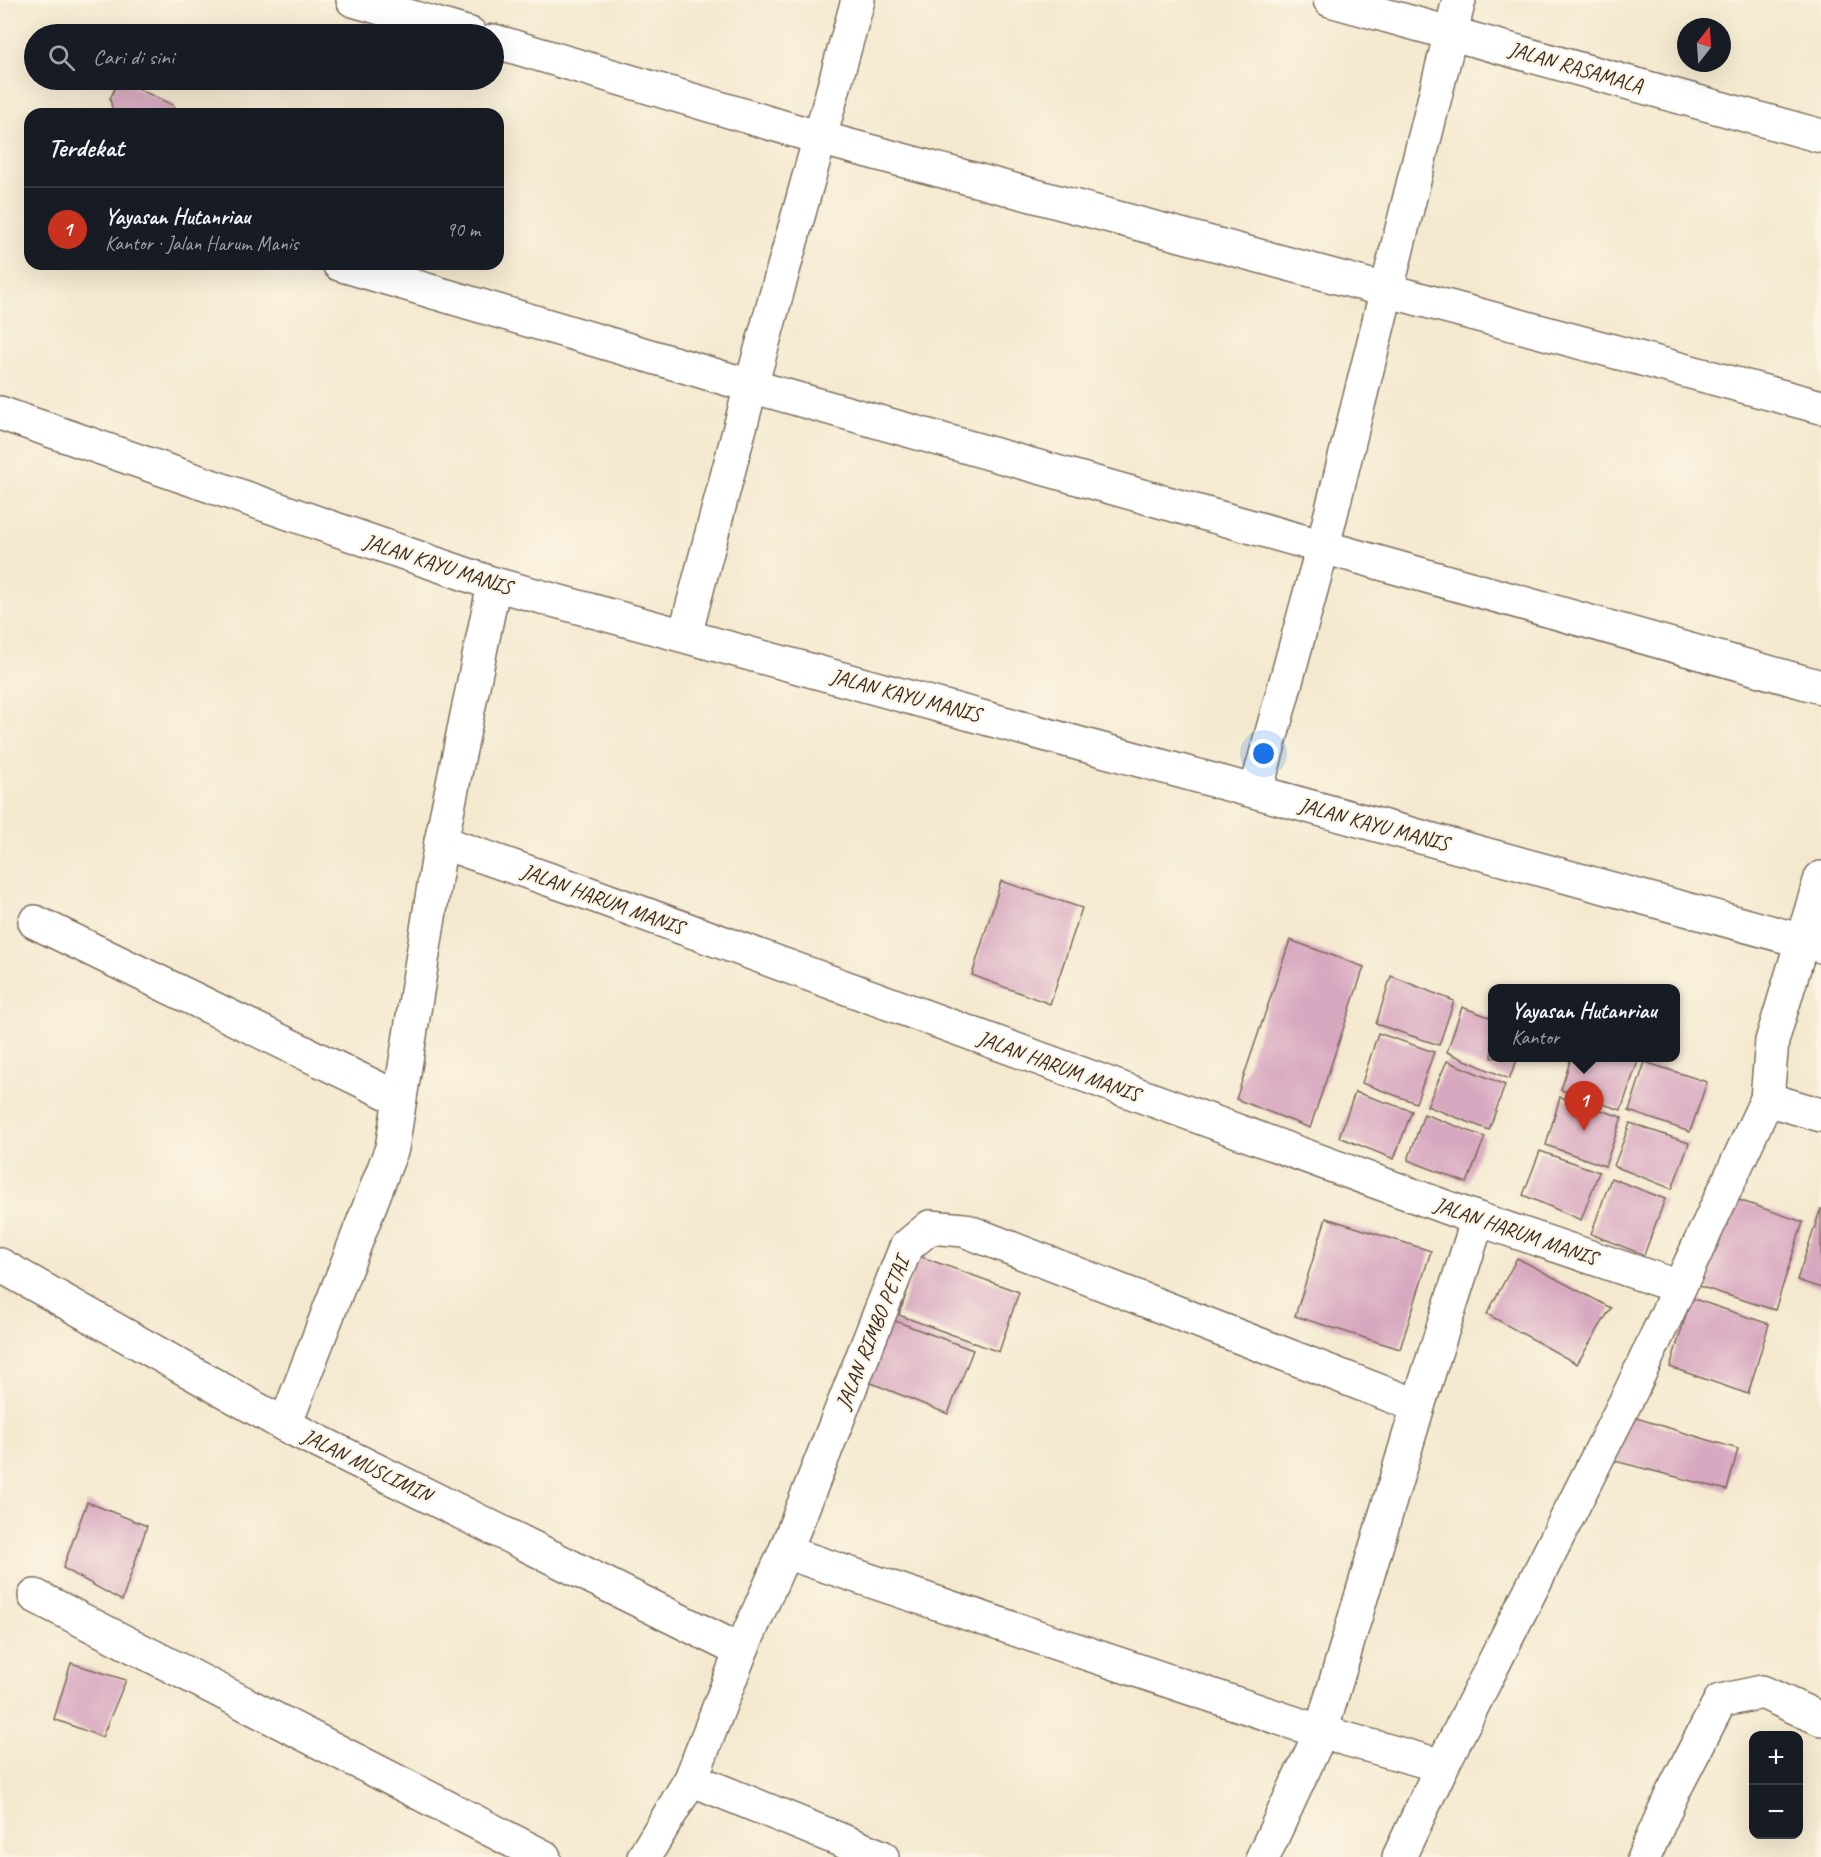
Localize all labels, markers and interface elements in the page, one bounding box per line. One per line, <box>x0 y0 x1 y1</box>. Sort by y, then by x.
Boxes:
north arrow <box>1677 18 1731 72</box>
search box <box>24 24 504 90</box>
street label: JALAN RASAMALA <box>1505 35 1646 99</box>
icon: search <box>45 41 78 74</box>
text: Cari di sini <box>93 43 174 71</box>
text: Terdekat <box>48 131 124 164</box>
text: Yayasan Hutanriau <box>105 203 250 231</box>
text: 1 <box>63 217 72 242</box>
text: 90 m <box>446 217 480 242</box>
text: Kantor · Jalan Harum Manis <box>105 231 298 256</box>
street label: JALAN KAYU MANIS <box>360 527 518 601</box>
street label: JALAN KAYU MANIS <box>827 662 987 728</box>
your location <box>1249 739 1278 768</box>
street label: JALAN KAYU MANIS <box>1295 791 1455 857</box>
street label: JALAN HARUM MANIS <box>517 857 690 941</box>
popup <box>1488 984 1680 1062</box>
text: Yayasan Hutanriau <box>1511 997 1657 1025</box>
street label: JALAN HARUM MANIS <box>973 1024 1146 1108</box>
text: Kantor <box>1511 1025 1559 1050</box>
pin: 1 <box>1564 1082 1604 1131</box>
street label: JALAN HARUM MANIS <box>1430 1191 1604 1272</box>
street label: JALAN RIMBO PETAI <box>829 1249 916 1414</box>
street label: JALAN MUSLIMIN <box>297 1422 439 1509</box>
map controls <box>1749 1731 1803 1839</box>
button: + <box>1749 1731 1803 1785</box>
button: − <box>1749 1785 1803 1839</box>

